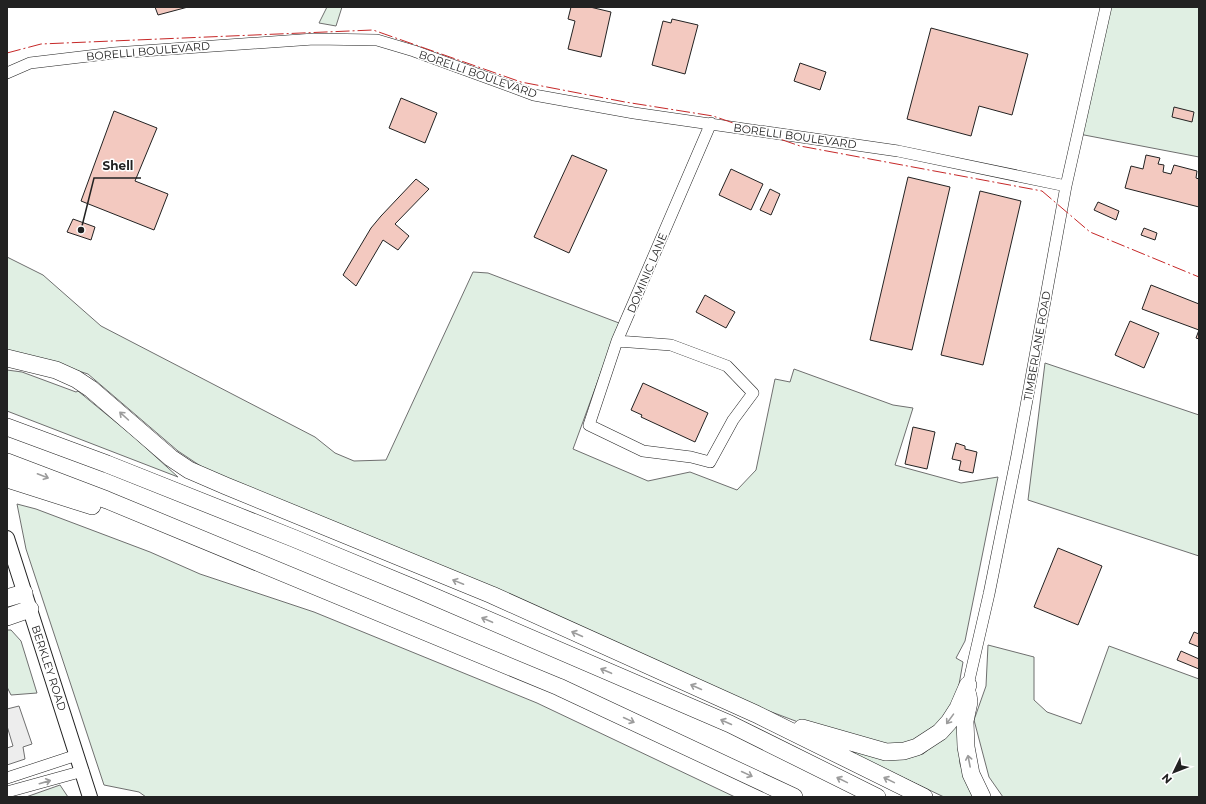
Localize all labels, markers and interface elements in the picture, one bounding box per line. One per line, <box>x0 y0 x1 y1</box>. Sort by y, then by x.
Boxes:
street label: BORELLI BOULEVARD <box>86 39 210 63</box>
street label: BORELLI BOULEVARD <box>417 47 539 101</box>
street label: BORELLI BOULEVARD <box>733 120 857 152</box>
callout: Shell <box>94 154 141 178</box>
text: Shell <box>103 158 133 173</box>
street label: DOMINIC LANE <box>624 231 670 315</box>
street label: TIMBERLANE ROAD <box>1020 290 1054 402</box>
one-way arrow <box>119 412 129 421</box>
one-way arrow <box>37 472 49 480</box>
one-way arrow <box>453 577 465 585</box>
one-way arrow <box>481 616 493 623</box>
street label: BERKLEY ROAD <box>29 623 69 713</box>
one-way arrow <box>572 630 584 637</box>
one-way arrow <box>601 667 613 674</box>
one-way arrow <box>690 683 702 690</box>
one-way arrow <box>946 714 955 725</box>
one-way arrow <box>622 717 634 724</box>
one-way arrow <box>720 718 732 725</box>
north arrow <box>1154 752 1194 792</box>
one-way arrow <box>964 755 972 768</box>
one-way arrow <box>740 771 752 778</box>
text: N <box>1159 771 1175 787</box>
one-way arrow <box>837 776 849 783</box>
one-way arrow <box>883 776 895 783</box>
one-way arrow <box>38 778 51 785</box>

